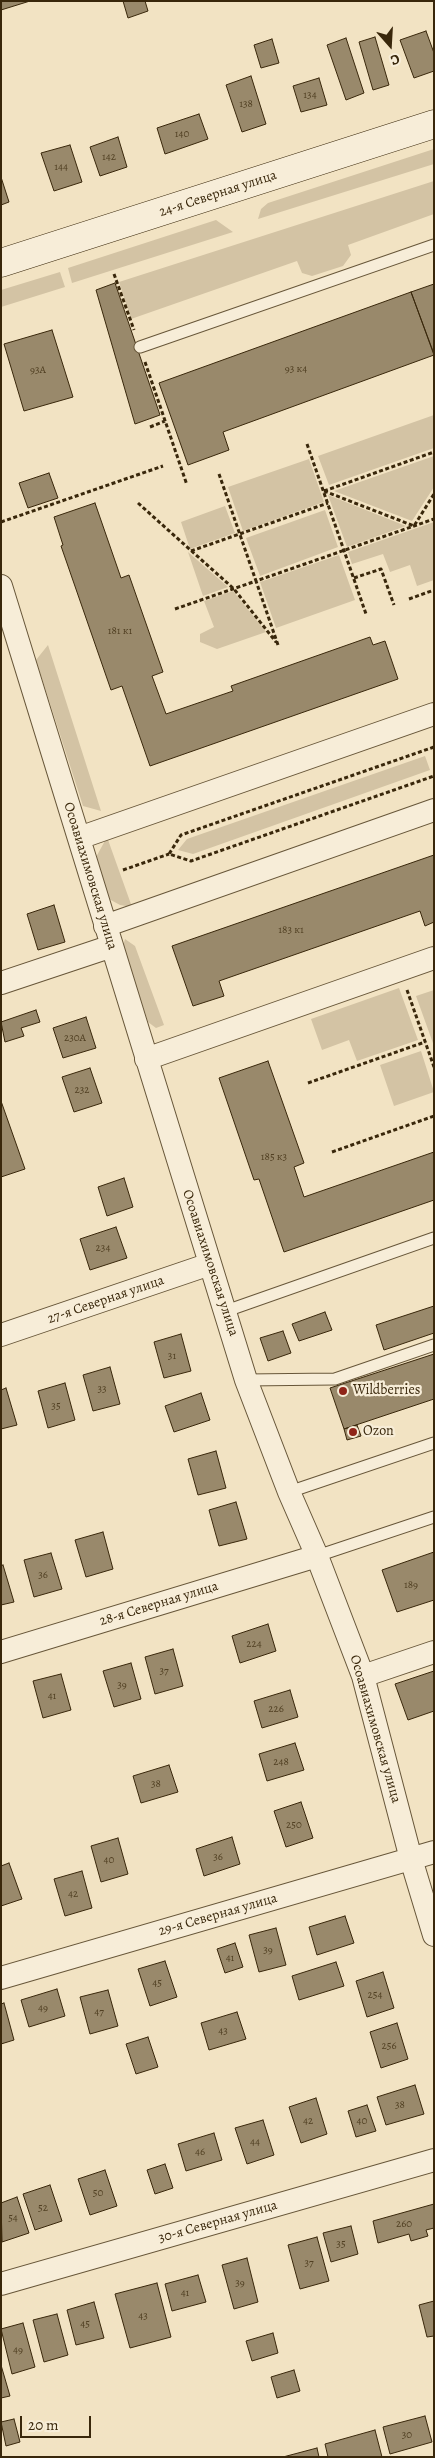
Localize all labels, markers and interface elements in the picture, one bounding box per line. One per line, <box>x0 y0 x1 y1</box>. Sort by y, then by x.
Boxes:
north arrow <box>365 20 415 70</box>
text: С <box>388 49 402 70</box>
house number: 134 <box>303 88 317 102</box>
house number: 138 <box>239 97 253 111</box>
house number: 140 <box>175 127 189 141</box>
house number: 142 <box>102 150 116 164</box>
house number: 144 <box>54 160 68 174</box>
street label: 24-я Северная улица <box>157 167 279 221</box>
house number: 93 к4 <box>285 362 307 376</box>
house number: 93А <box>30 363 46 377</box>
house number: 181 к1 <box>108 624 132 638</box>
street label: Осоавиахимовская улица <box>60 800 120 952</box>
house number: 183 к1 <box>278 923 304 937</box>
house number: 230А <box>64 1031 86 1045</box>
house number: 232 <box>74 1083 90 1097</box>
house number: 185 к3 <box>261 1150 287 1164</box>
street label: Осоавиахимовская улица <box>178 1187 242 1339</box>
house number: 234 <box>96 1241 110 1255</box>
street label: 27-я Северная улица <box>45 1272 167 1328</box>
house number: 31 <box>168 1349 176 1363</box>
house number: 33 <box>97 1382 107 1396</box>
place label: Wildberries <box>353 1383 420 1399</box>
marker: Wildberries <box>337 1385 349 1397</box>
house number: 35 <box>51 1399 61 1413</box>
place label: Ozon <box>363 1424 394 1440</box>
marker: Ozon <box>347 1426 359 1438</box>
house number: 36 <box>38 1568 48 1582</box>
street label: 28-я Северная улица <box>98 1578 220 1630</box>
house number: 189 <box>404 1578 418 1592</box>
house number: 224 <box>246 1637 262 1651</box>
street label: Осоавиахимовская улица <box>346 1653 404 1805</box>
house number: 37 <box>159 1664 169 1678</box>
house number: 39 <box>117 1678 127 1692</box>
house number: 41 <box>48 1689 56 1703</box>
house number: 226 <box>268 1702 284 1716</box>
house number: 248 <box>273 1755 289 1769</box>
house number: 38 <box>151 1777 161 1791</box>
house number: 250 <box>286 1818 302 1832</box>
house number: 36 <box>213 1850 223 1864</box>
house number: 40 <box>104 1853 114 1867</box>
house number: 42 <box>68 1887 78 1901</box>
street label: 29-я Северная улица <box>157 1890 279 1940</box>
house number: 39 <box>263 1943 273 1957</box>
house number: 41 <box>226 1951 234 1965</box>
house number: 45 <box>152 1976 162 1990</box>
house number: 254 <box>368 1988 382 2002</box>
house number: 49 <box>38 2001 48 2015</box>
house number: 47 <box>94 2005 104 2019</box>
house number: 43 <box>218 2024 228 2038</box>
house number: 256 <box>381 2039 397 2053</box>
house number: 38 <box>395 2098 405 2112</box>
house number: 42 <box>303 2114 313 2128</box>
house number: 40 <box>357 2114 367 2128</box>
house number: 44 <box>250 2135 260 2149</box>
house number: 46 <box>195 2145 205 2159</box>
house number: 50 <box>93 2186 103 2200</box>
street label: 30-я Северная улица <box>157 2197 279 2247</box>
house number: 52 <box>38 2201 48 2215</box>
house number: 54 <box>8 2211 18 2225</box>
house number: 260 <box>396 2217 412 2231</box>
house number: 35 <box>336 2237 346 2251</box>
house number: 37 <box>304 2256 314 2270</box>
house number: 39 <box>235 2276 245 2290</box>
house number: 41 <box>181 2286 189 2300</box>
house number: 43 <box>138 2309 148 2323</box>
house number: 45 <box>80 2317 90 2331</box>
house number: 49 <box>13 2343 23 2357</box>
scale bar <box>22 2406 94 2438</box>
text: 20 m <box>28 2415 59 2435</box>
house number: 30 <box>402 2428 412 2442</box>

